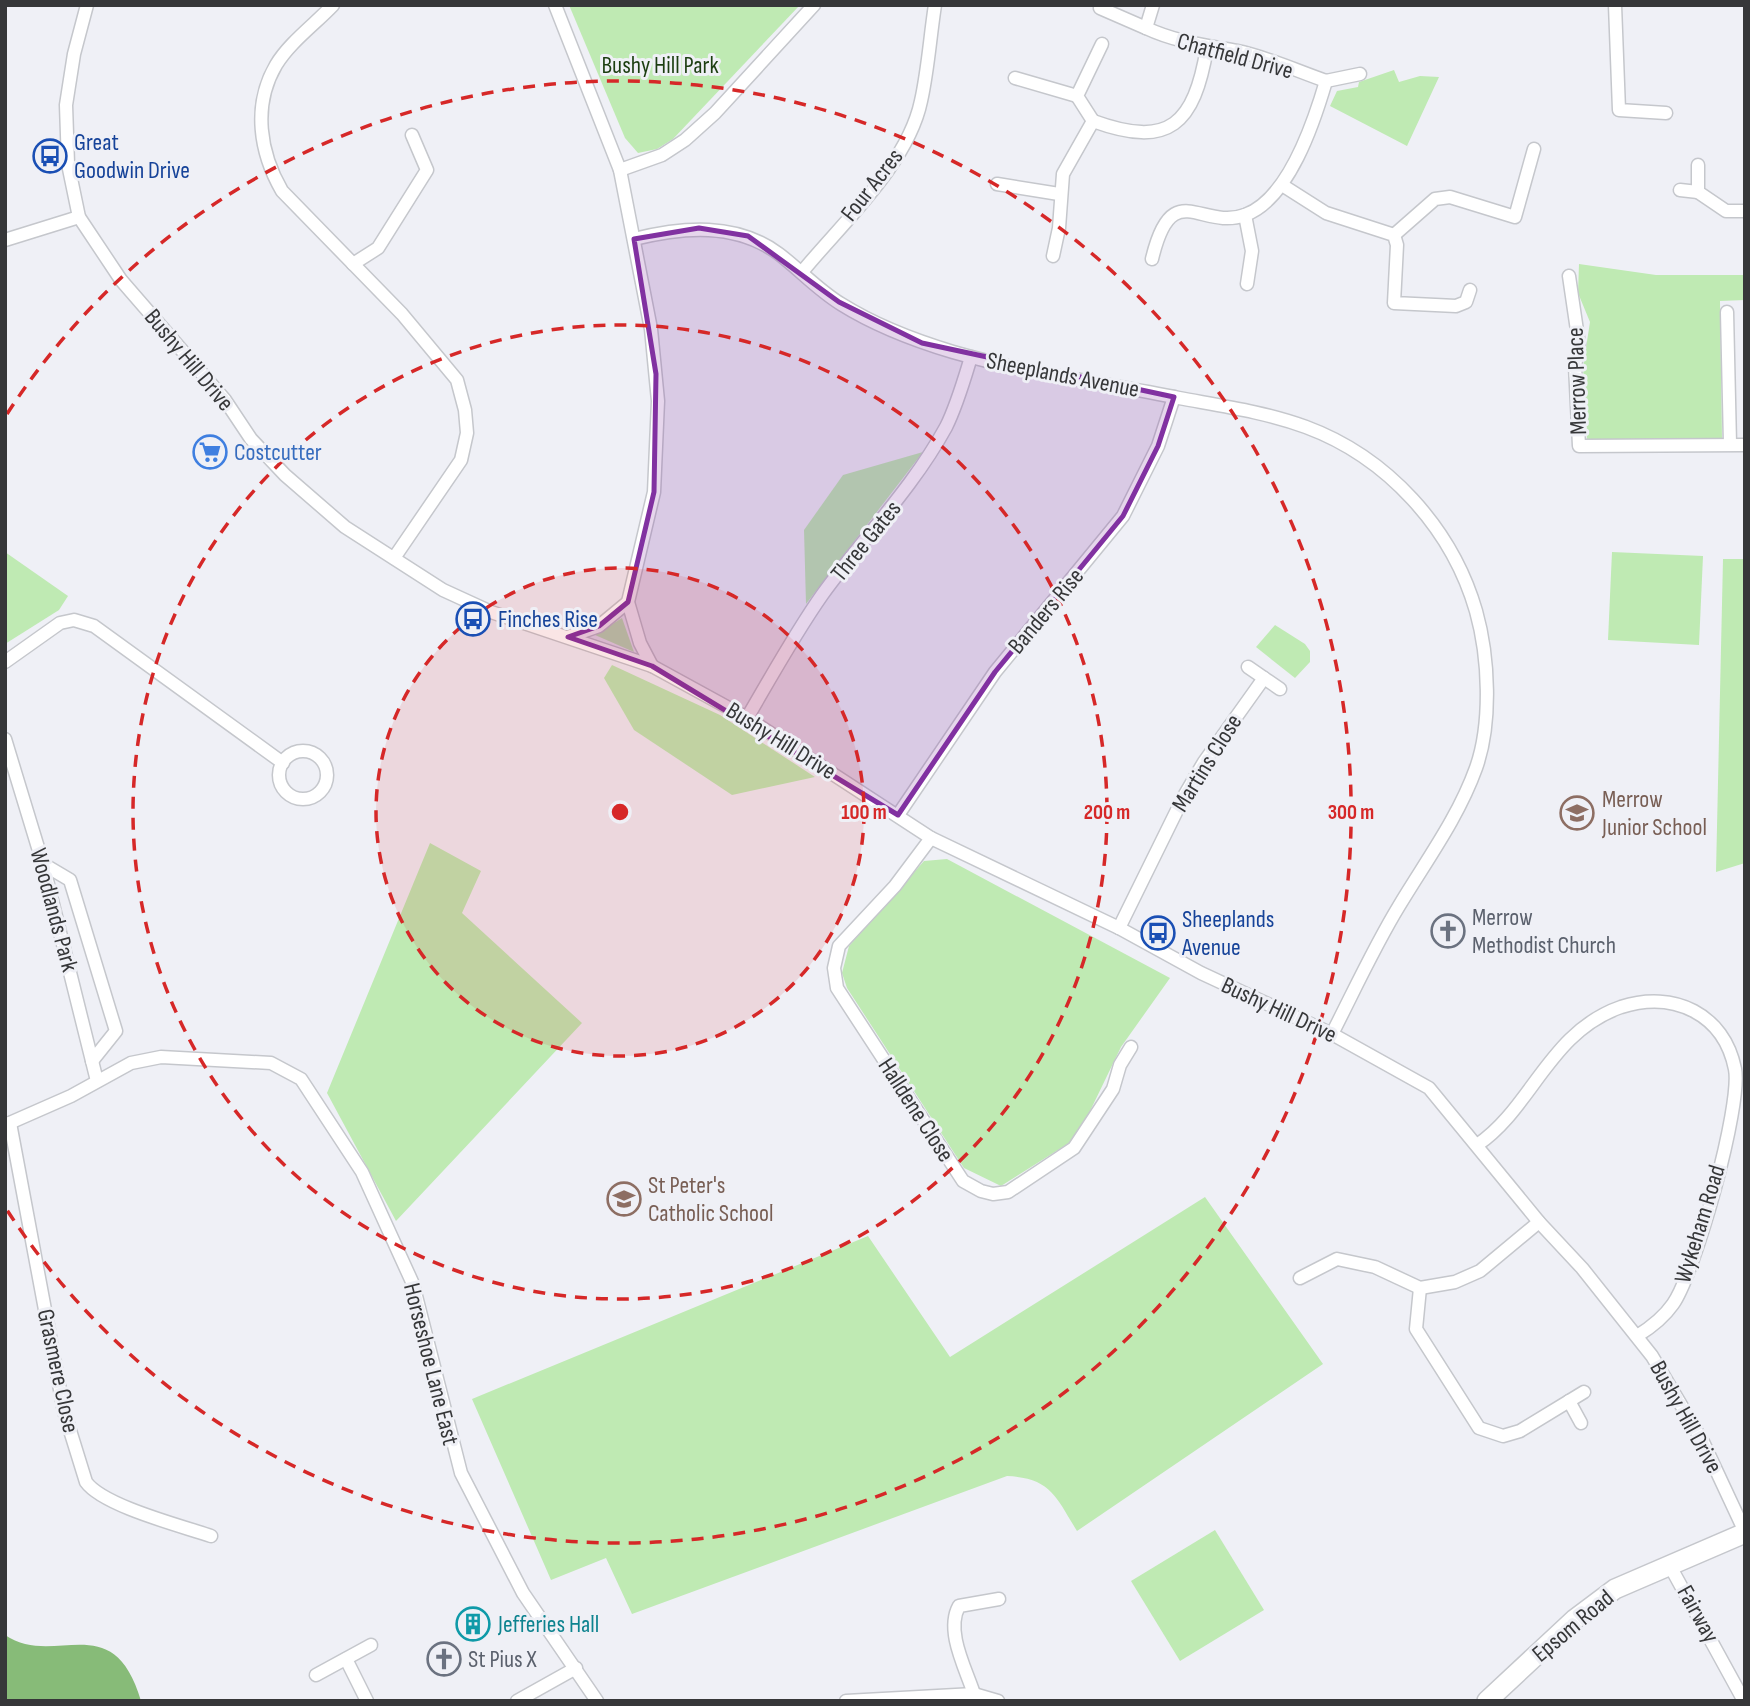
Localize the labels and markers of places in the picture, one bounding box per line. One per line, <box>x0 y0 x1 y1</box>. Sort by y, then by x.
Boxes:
place label: Great Goodwin Drive <box>74 128 190 185</box>
bus stop icon: Great Goodwin Drive <box>31 137 69 175</box>
supermarket icon: Costcutter <box>191 433 229 471</box>
place label: Costcutter <box>234 438 322 467</box>
bus stop icon: Finches Rise <box>454 600 492 638</box>
place label: Finches Rise <box>498 605 598 634</box>
place label: Merrow Junior School <box>1601 785 1707 842</box>
school or university icon: Merrow Junior School <box>1558 794 1596 832</box>
centre of rings <box>608 800 632 824</box>
place label: Merrow Methodist Church <box>1472 903 1616 960</box>
place label: Sheeplands Avenue <box>1181 905 1274 962</box>
church icon: Merrow Methodist Church <box>1429 912 1467 950</box>
bus stop icon: Sheeplands Avenue <box>1139 914 1177 952</box>
place label: St Peter's Catholic School <box>648 1171 773 1228</box>
school or university icon: St Peter's Catholic School <box>605 1180 643 1218</box>
building icon: Jefferies Hall <box>454 1605 492 1643</box>
place label: Jefferies Hall <box>497 1610 599 1639</box>
church icon: St Pius X <box>425 1640 463 1678</box>
place label: St Pius X <box>468 1645 537 1674</box>

